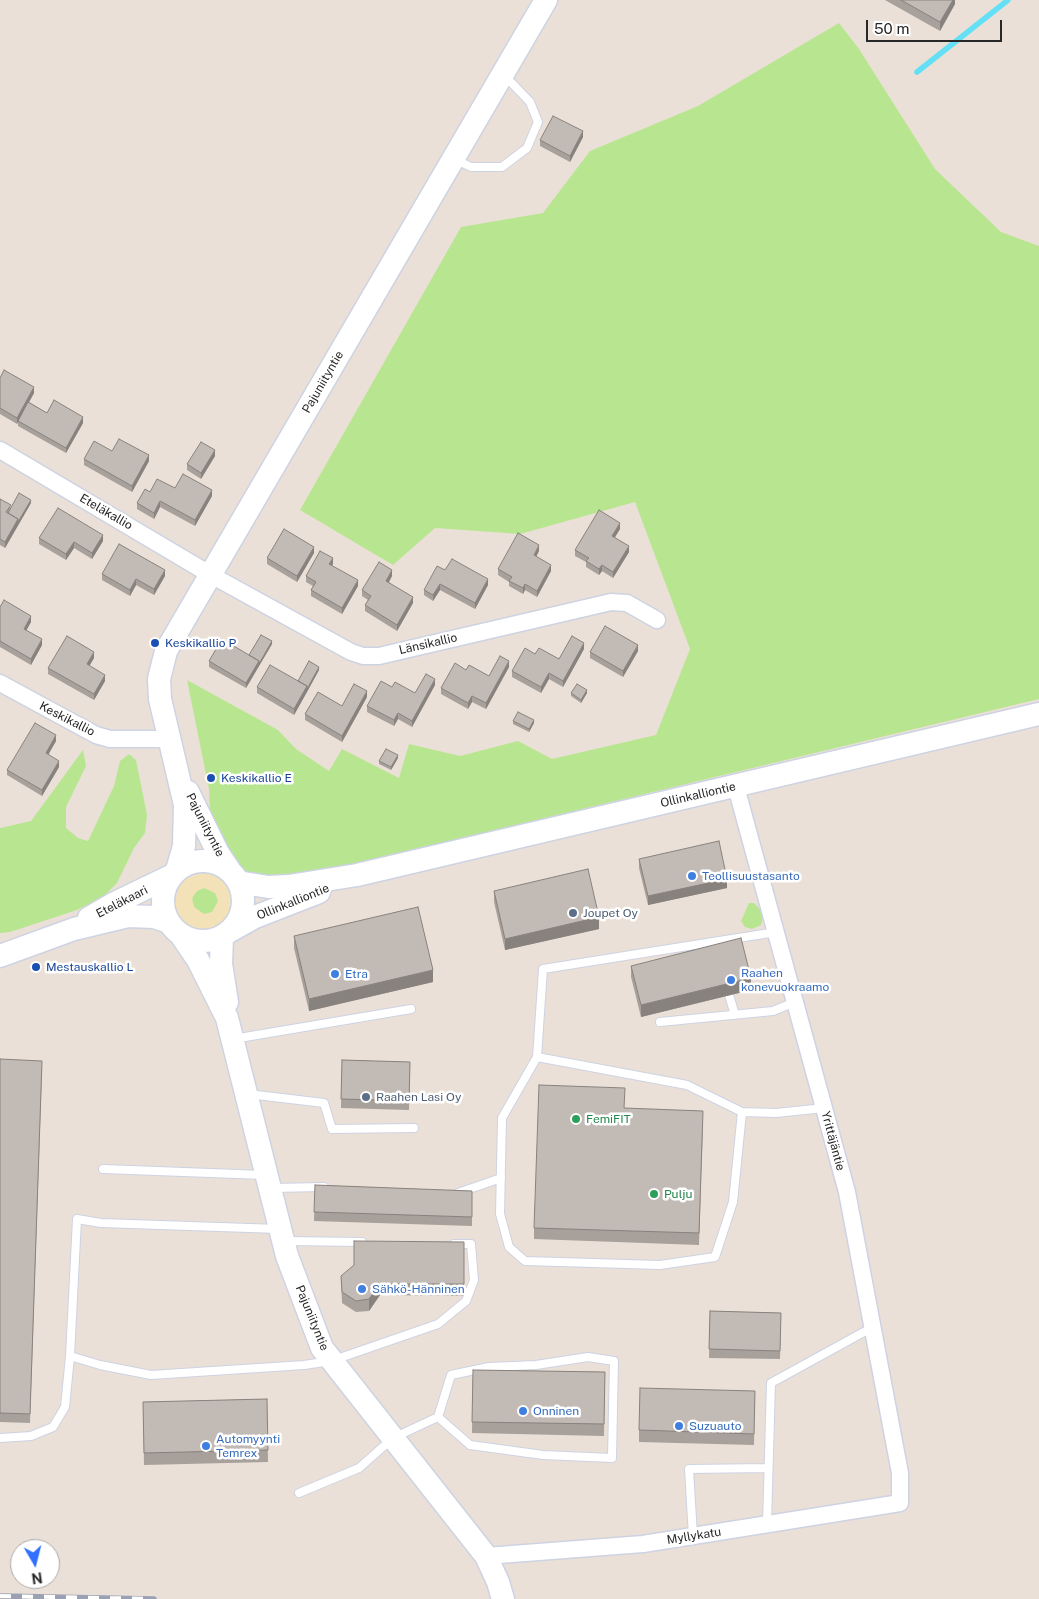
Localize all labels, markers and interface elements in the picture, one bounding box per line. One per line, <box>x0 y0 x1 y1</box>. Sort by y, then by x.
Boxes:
scale bar <box>869 10 1005 42</box>
text: 50 m <box>874 20 909 37</box>
street label: Pajuniityntie <box>299 348 347 416</box>
street label: Eteläkallio <box>77 491 135 533</box>
street label: Länsikallio <box>397 630 459 658</box>
place label: Keskikallio P <box>165 636 236 650</box>
marker: Keskikallio P <box>149 637 161 649</box>
street label: Keskikallio <box>37 699 97 739</box>
place label: Keskikallio E <box>221 771 292 785</box>
marker: Keskikallio E <box>205 772 217 784</box>
street label: Ollinkalliontie <box>659 779 737 811</box>
street label: Pajuniityntie <box>183 791 227 859</box>
place label: Teollisuustasanto <box>702 869 800 883</box>
marker: Teollisuustasanto <box>686 870 698 882</box>
street label: Ollinkalliontie <box>255 881 331 923</box>
street label: Eteläkaari <box>94 883 150 921</box>
place label: Joupet Oy <box>583 906 638 920</box>
marker: Joupet Oy <box>567 907 579 919</box>
place label: Mestauskallio L <box>46 960 133 974</box>
marker: Mestauskallio L <box>30 961 42 973</box>
place label: Raahen konevuokraamo <box>741 966 829 994</box>
place label: Etra <box>345 967 368 981</box>
marker: Etra <box>329 968 341 980</box>
marker: Raahen konevuokraamo <box>725 974 737 986</box>
place label: Raahen Lasi Oy <box>376 1090 461 1104</box>
marker: Raahen Lasi Oy <box>360 1091 372 1103</box>
street label: Yrittäjäntie <box>818 1110 848 1172</box>
place label: FemiFIT <box>586 1112 631 1126</box>
marker: FemiFIT <box>570 1113 582 1125</box>
place label: Pulju <box>664 1187 692 1201</box>
marker: Pulju <box>648 1188 660 1200</box>
place label: Sähkö-Hänninen <box>372 1282 465 1296</box>
street label: Pajuniityntie <box>292 1283 332 1353</box>
marker: Sähkö-Hänninen <box>356 1283 368 1295</box>
place label: Onninen <box>533 1404 579 1418</box>
marker: Onninen <box>517 1405 529 1417</box>
place label: Suzuauto <box>689 1419 742 1433</box>
marker: Suzuauto <box>673 1420 685 1432</box>
place label: Automyynti Temrex <box>216 1432 280 1460</box>
marker: Automyynti Temrex <box>200 1440 212 1452</box>
street label: Myllykatu <box>666 1525 722 1547</box>
north arrow <box>10 1539 60 1589</box>
text: N <box>30 1569 43 1587</box>

